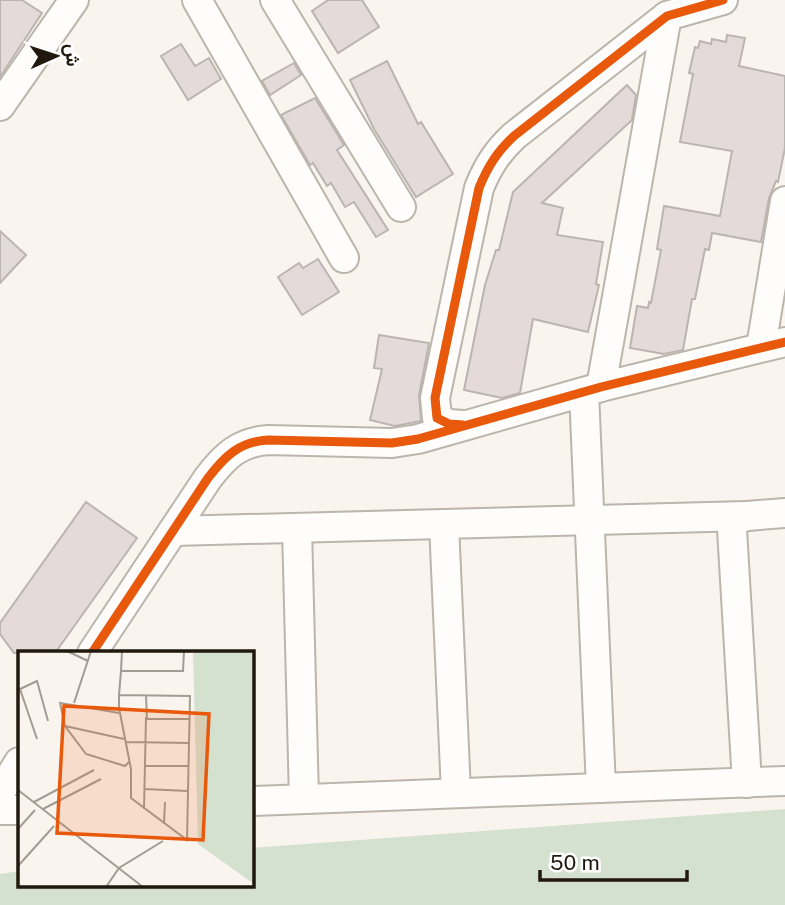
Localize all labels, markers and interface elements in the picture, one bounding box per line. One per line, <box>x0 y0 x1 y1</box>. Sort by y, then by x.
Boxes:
north arrow <box>21 21 91 91</box>
text: ش <box>60 43 85 67</box>
inset map <box>18 651 254 888</box>
scale bar <box>540 838 687 882</box>
text: 50 m <box>550 850 600 875</box>

